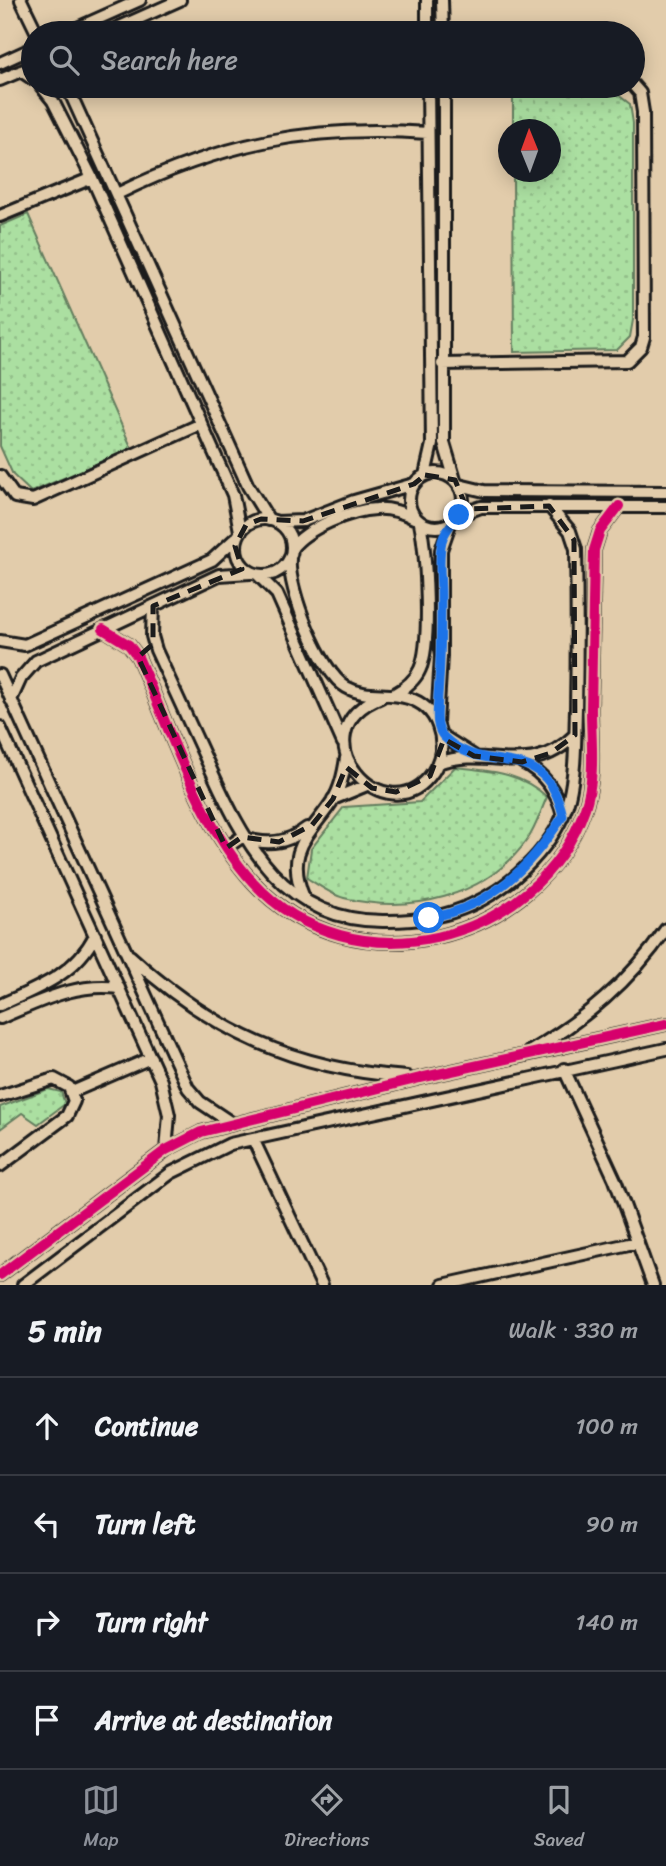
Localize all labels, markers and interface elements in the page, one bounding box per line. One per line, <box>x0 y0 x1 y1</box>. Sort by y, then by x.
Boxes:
search box <box>21 21 645 98</box>
text: Search here <box>101 37 238 83</box>
icon: search <box>45 41 83 79</box>
north arrow <box>498 119 561 182</box>
route end <box>443 499 474 530</box>
route start <box>413 902 444 933</box>
text: 5 min <box>28 1304 102 1358</box>
text: Walk · 330 m <box>508 1310 638 1351</box>
text: Continue <box>95 1403 198 1449</box>
text: 100 m <box>575 1406 638 1447</box>
icon: ahead <box>28 1407 66 1445</box>
text: Turn left <box>95 1501 195 1547</box>
text: 90 m <box>586 1504 638 1545</box>
icon: left <box>28 1505 66 1543</box>
text: Turn right <box>95 1599 208 1645</box>
text: 140 m <box>576 1602 638 1643</box>
icon: right <box>28 1603 66 1641</box>
text: Arrive at destination <box>95 1697 332 1743</box>
icon: arrive <box>28 1701 66 1739</box>
tab: Map <box>82 1781 120 1856</box>
tab: Directions <box>284 1781 370 1856</box>
tab: Saved <box>534 1781 584 1856</box>

